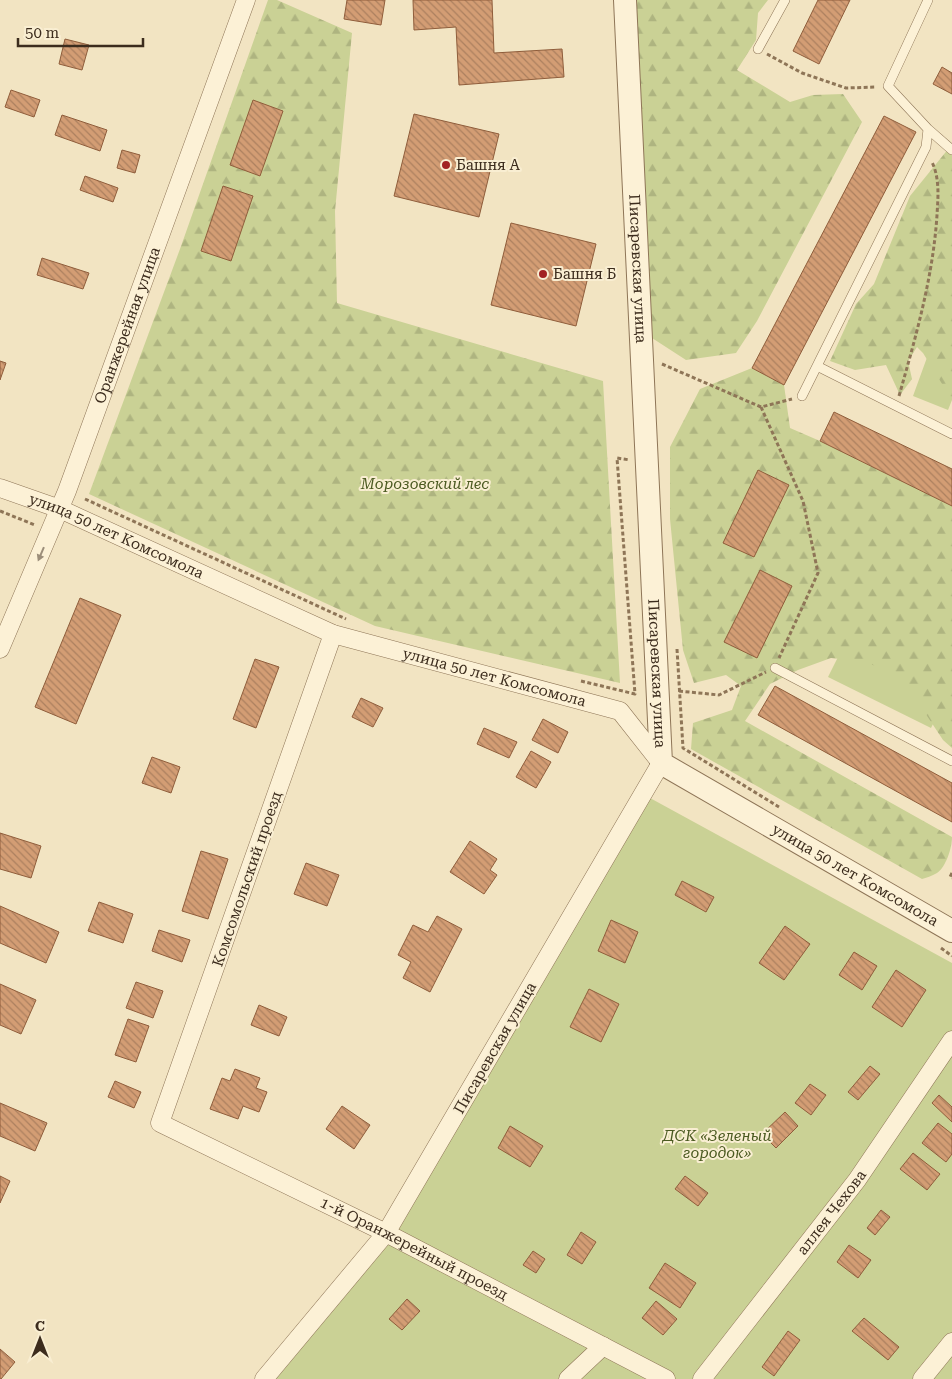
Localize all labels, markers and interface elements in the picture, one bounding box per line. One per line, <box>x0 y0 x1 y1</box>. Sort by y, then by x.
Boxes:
scale bar <box>18 15 142 47</box>
text: 50 m <box>25 24 60 42</box>
place label: Башня А <box>456 156 521 174</box>
marker: Башня А <box>440 159 452 171</box>
street label: Писаревская улица <box>625 194 650 344</box>
street label: Оранжерейная улица <box>91 245 164 406</box>
place label: Башня Б <box>553 265 617 283</box>
marker: Башня Б <box>537 268 549 280</box>
park label: Морозовский лес <box>360 475 489 493</box>
street label: улица 50 лет Комсомола <box>27 490 206 583</box>
one-way arrow <box>36 547 44 561</box>
street label: Писаревская улица <box>644 598 669 748</box>
street label: улица 50 лет Комсомола <box>401 644 588 711</box>
street label: Комсомольский проезд <box>208 788 286 969</box>
street label: улица 50 лет Комсомола <box>769 820 941 930</box>
street label: Писаревская улица <box>450 979 540 1117</box>
park label: ДСК «Зеленый городок» <box>661 1127 772 1162</box>
street label: аллея Чехова <box>793 1167 870 1258</box>
street label: 1-й Оранжерейный проезд <box>317 1193 511 1304</box>
north arrow <box>15 1314 65 1364</box>
text: С <box>35 1318 45 1334</box>

